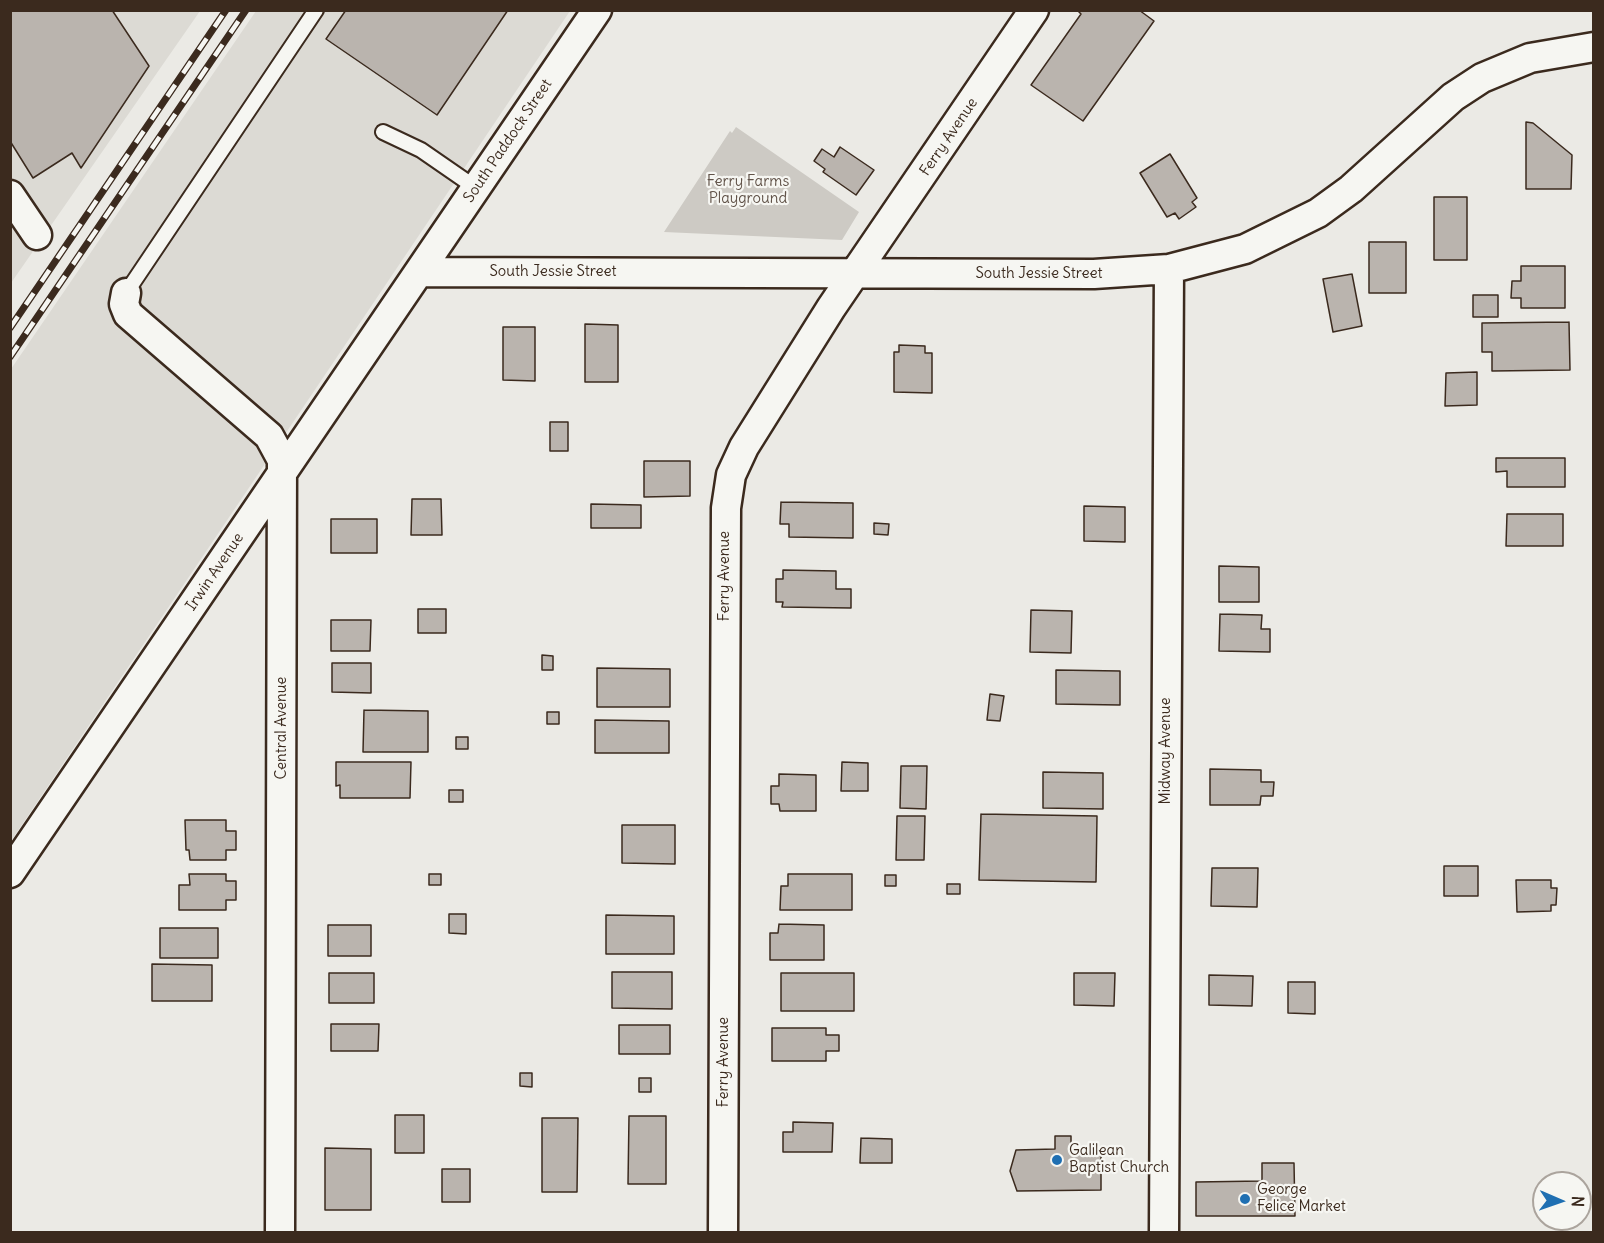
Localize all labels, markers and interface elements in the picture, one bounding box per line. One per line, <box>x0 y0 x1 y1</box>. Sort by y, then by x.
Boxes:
street label: South Paddock Street <box>460 76 556 206</box>
street label: Ferry Avenue <box>916 95 982 179</box>
park label: Ferry Farms Playground <box>707 173 789 208</box>
street label: South Jessie Street <box>489 263 617 281</box>
street label: South Jessie Street <box>975 265 1103 283</box>
street label: Irwin Avenue <box>182 530 248 614</box>
street label: Ferry Avenue <box>716 531 734 621</box>
street label: Central Avenue <box>273 677 291 779</box>
street label: Midway Avenue <box>1157 698 1175 804</box>
street label: Ferry Avenue <box>715 1017 733 1107</box>
place label: Galilean Baptist Church <box>1069 1142 1169 1177</box>
marker: Galilean Baptist Church <box>1050 1153 1064 1167</box>
north arrow <box>1532 1171 1592 1231</box>
place label: George Felice Market <box>1257 1181 1346 1216</box>
marker: George Felice Market <box>1238 1192 1252 1206</box>
text: N <box>1568 1196 1588 1207</box>

